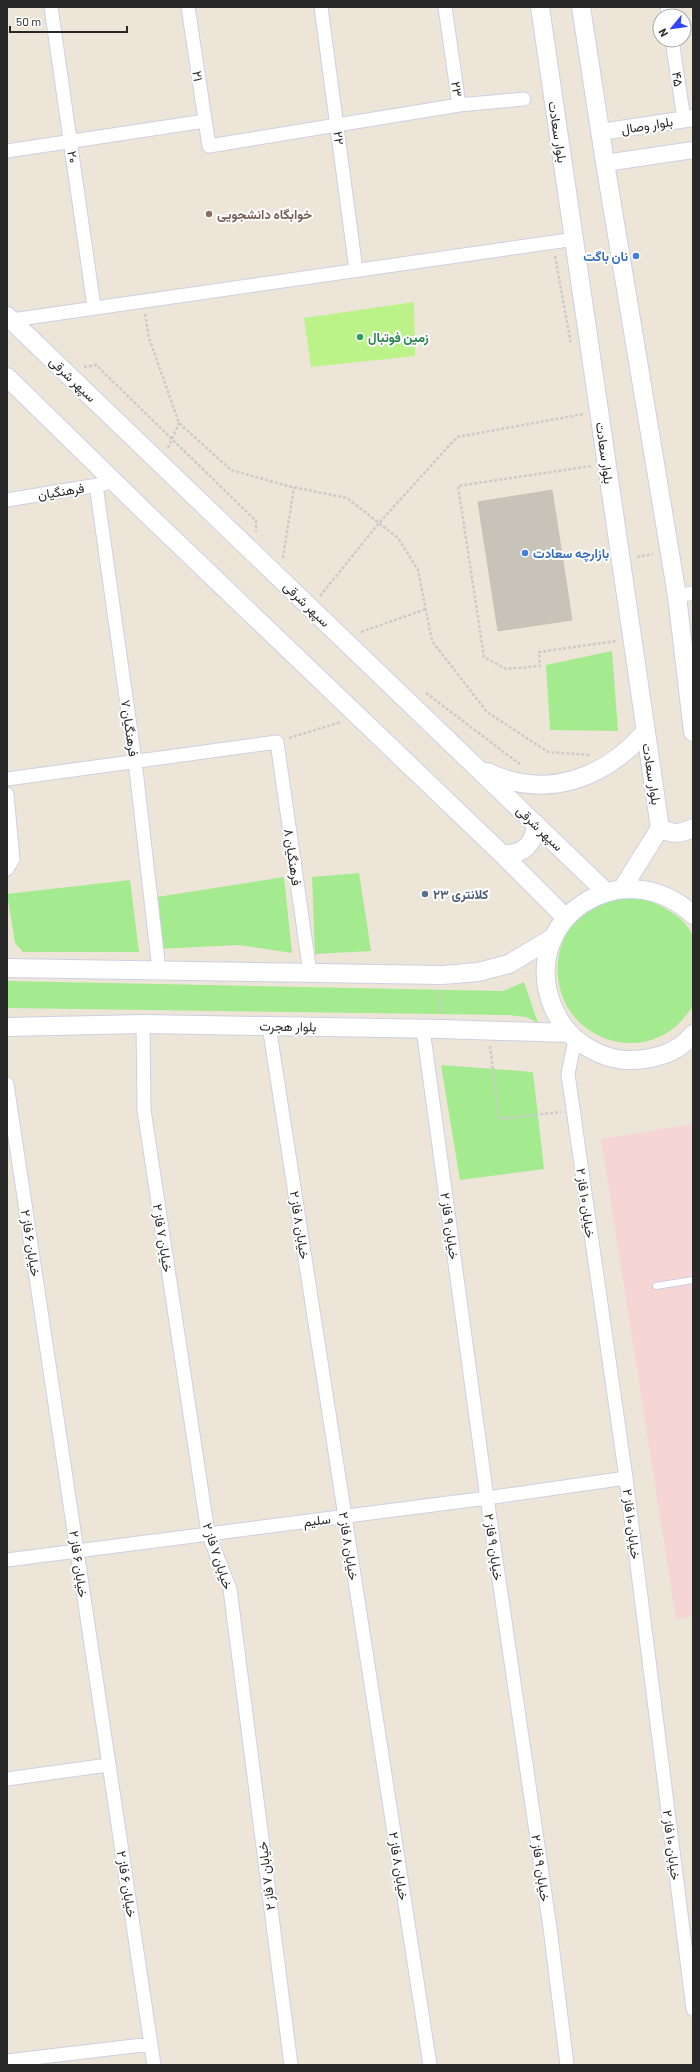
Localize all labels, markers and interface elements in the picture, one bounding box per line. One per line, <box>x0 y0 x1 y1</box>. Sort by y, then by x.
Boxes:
scale bar <box>10 8 127 34</box>
north arrow <box>652 8 692 48</box>
text: 50 m <box>16 14 41 28</box>
text: N <box>655 27 670 39</box>
street label: ۲۱ <box>189 70 207 82</box>
street label: ۴۵ <box>669 70 687 88</box>
street label: ۲۳ <box>448 80 466 98</box>
street label: بلوار سعادت <box>544 100 571 164</box>
street label: بلوار وصال <box>620 113 674 138</box>
street label: ۲۲ <box>330 130 348 146</box>
street label: ۲۰ <box>64 150 82 164</box>
place label: خوابگاه دانشجویی <box>217 206 312 223</box>
marker: خوابگاه دانشجویی <box>204 209 214 219</box>
place label: نان باگت <box>583 248 628 264</box>
marker: نان باگت <box>631 251 641 261</box>
place label: زمین فوتبال <box>368 329 429 346</box>
marker: زمین فوتبال <box>355 332 365 342</box>
street label: سپهر شرقی <box>45 353 100 407</box>
street label: بلوار سعادت <box>592 421 617 485</box>
street label: فرهنگیان <box>37 479 86 504</box>
place label: بازارچه سعادت <box>533 545 609 563</box>
marker: بازارچه سعادت <box>520 548 530 558</box>
street label: سپهر شرقی <box>279 578 334 632</box>
street label: فرهنگیان ۷ <box>117 699 142 758</box>
street label: بلوار سعادت <box>638 742 665 806</box>
street label: سپهر شرقی <box>512 802 567 856</box>
street label: فرهنگیان ۸ <box>280 828 305 887</box>
place label: کلانتری ۲۳ <box>433 886 488 903</box>
marker: کلانتری ۲۳ <box>420 889 430 899</box>
street label: بلوار هجرت <box>259 1018 317 1035</box>
street label: خیابان ۱۰ فاز ۲ <box>572 1167 599 1239</box>
street label: خیابان ۸ فاز ۲ <box>286 1190 313 1261</box>
street label: خیابان ۹ فاز ۲ <box>436 1191 463 1261</box>
street label: خیابان ۷ فاز ۲ <box>149 1203 176 1274</box>
street label: خیابان ۶ فاز ۲ <box>17 1208 44 1278</box>
street label: خیابان ۱۰ فاز ۲ <box>619 1488 644 1560</box>
street label: سلیم <box>302 1510 332 1531</box>
street label: خیابان ۸ فاز ۲ <box>335 1511 362 1582</box>
street label: خیابان ۹ فاز ۲ <box>480 1512 507 1582</box>
street label: خیابان ۷ فاز ۲ <box>199 1521 236 1592</box>
street label: خیابان ۶ فاز ۲ <box>65 1529 92 1599</box>
street label: خیابان ۱۰ فاز ۲ <box>659 1809 684 1881</box>
street label: خیابان ۸ فاز ۲ <box>385 1831 412 1902</box>
street label: خیابان ۹ فاز ۲ <box>527 1833 554 1903</box>
street label: خیابان ۷ فاز ۲ <box>254 1840 279 1911</box>
street label: خیابان ۶ فاز ۲ <box>113 1849 140 1919</box>

